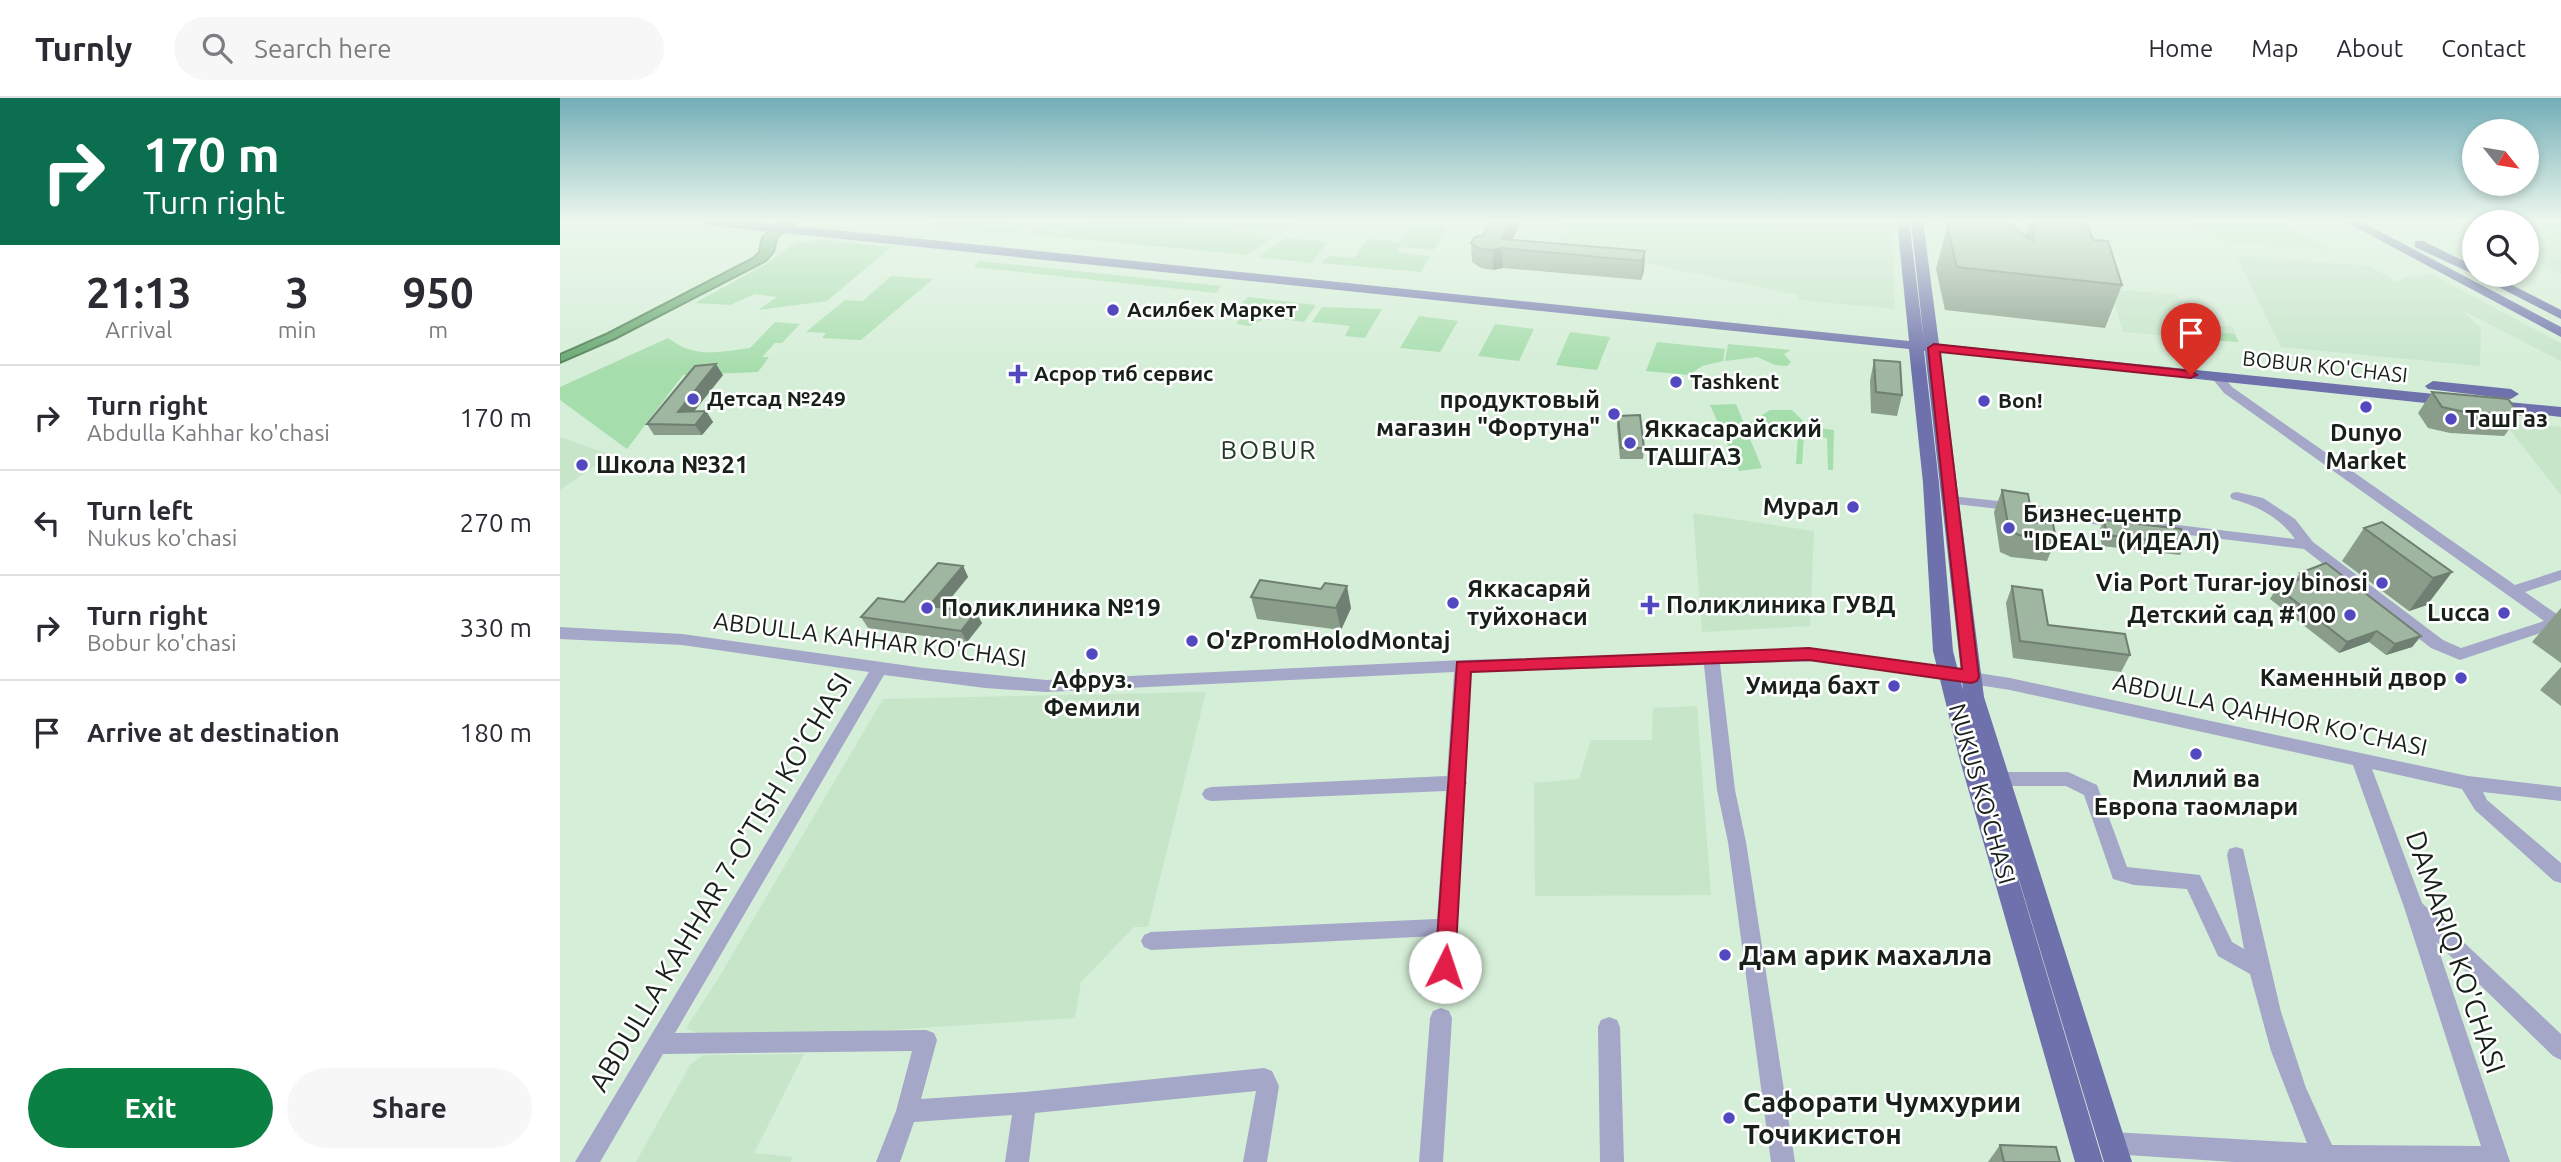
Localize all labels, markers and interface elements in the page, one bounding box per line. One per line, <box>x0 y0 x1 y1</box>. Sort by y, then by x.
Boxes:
search box <box>174 17 664 80</box>
icon: search <box>198 29 236 67</box>
text: Turnly <box>35 30 132 67</box>
text: Search here <box>254 34 392 63</box>
text: Home <box>2148 35 2213 62</box>
text: Map <box>2251 35 2298 62</box>
text: About <box>2336 35 2403 62</box>
text: Contact <box>2441 35 2526 62</box>
north arrow <box>2462 119 2539 196</box>
map controls <box>2462 119 2539 287</box>
icon: right <box>28 126 119 217</box>
text: 170 m <box>143 126 280 181</box>
text: Turn right <box>143 184 285 220</box>
button: search <box>2462 210 2539 287</box>
text: 21:13 <box>86 269 191 316</box>
text: 3 <box>285 269 309 316</box>
text: 950 <box>403 269 474 316</box>
place label: Асилбек Маркет <box>1127 297 1297 321</box>
marker: Асилбек Маркет <box>1105 302 1121 318</box>
pin <box>2161 303 2221 375</box>
icon: arrive <box>2172 314 2210 352</box>
text: Arrival <box>105 317 172 342</box>
text: min <box>278 317 316 342</box>
text: m <box>428 317 448 342</box>
street label: BOBUR KO'CHASI <box>2241 345 2409 387</box>
place label: Асрор тиб сервис <box>1034 361 1213 385</box>
marker: Асрор тиб сервис <box>1008 364 1028 384</box>
place label: Tashkent <box>1690 369 1779 393</box>
marker: Tashkent <box>1668 374 1684 390</box>
place label: Детсад №249 <box>707 386 846 410</box>
place label: продуктовый магазин "Фортуна" <box>1376 386 1600 441</box>
place label: Bon! <box>1998 388 2043 412</box>
text: Turn right <box>87 391 208 420</box>
marker: Детсад №249 <box>685 391 701 407</box>
marker: Bon! <box>1976 393 1992 409</box>
icon: right <box>28 399 66 437</box>
marker: Dunyo Market <box>2358 399 2374 415</box>
text: 170 m <box>460 403 532 432</box>
place label: ТашГаз <box>2465 405 2548 432</box>
marker: продуктовый магазин "Фортуна" <box>1606 406 1622 422</box>
marker: ТашГаз <box>2443 411 2459 427</box>
place label: Яккасарайский ТАШГАЗ <box>1644 415 1822 470</box>
place label: Dunyo Market <box>2325 419 2407 474</box>
text: Abdulla Kahhar ko'chasi <box>87 420 330 445</box>
district label: BOBUR <box>1220 435 1318 464</box>
marker: Яккасарайский ТАШГАЗ <box>1622 435 1638 451</box>
place label: Школа №321 <box>596 451 748 478</box>
marker: Школа №321 <box>574 457 590 473</box>
place label: Мурал <box>1763 493 1839 520</box>
text: Turn left <box>87 496 193 525</box>
marker: Мурал <box>1845 499 1861 515</box>
place label: Бизнес-центр "IDEAL" (ИДЕАЛ) <box>2023 500 2220 555</box>
icon: left <box>28 504 66 542</box>
text: 270 m <box>460 508 532 537</box>
marker: Бизнес-центр "IDEAL" (ИДЕАЛ) <box>2001 520 2017 536</box>
text: Nukus ko'chasi <box>87 525 237 550</box>
place label: Via Port Turar-joy binosi <box>2096 569 2368 596</box>
place label: Яккасаряй туйхонаси <box>1467 575 1591 630</box>
marker: Via Port Turar-joy binosi <box>2374 575 2390 591</box>
place label: Поликлиника ГУВД <box>1666 591 1896 618</box>
place label: Поликлиника №19 <box>941 594 1161 621</box>
marker: Яккасаряй туйхонаси <box>1445 595 1461 611</box>
marker: Поликлиника ГУВД <box>1640 595 1660 615</box>
place label: Lucca <box>2427 599 2490 626</box>
marker: Поликлиника №19 <box>919 600 935 616</box>
text: Turn right <box>87 601 208 630</box>
place label: Детский сад #100 <box>2127 601 2336 628</box>
marker: Lucca <box>2496 605 2512 621</box>
street label: ABDULLA KAHHAR KO'CHASI <box>712 607 1028 672</box>
marker: Детский сад #100 <box>2342 607 2358 623</box>
icon: right <box>28 609 66 647</box>
text: 330 m <box>460 613 532 642</box>
place label: O'zPromHolodMontaj <box>1206 627 1450 654</box>
text: Bobur ko'chasi <box>87 630 237 655</box>
marker: O'zPromHolodMontaj <box>1184 633 1200 649</box>
marker: Афруз. Фемили <box>1084 646 1100 662</box>
place label: Каменный двор <box>2260 664 2447 691</box>
place label: Афруз. Фемили <box>1044 666 1140 721</box>
street label: ABDULLA KAHHAR 7-O'TISH KO'CHASI <box>582 667 857 1097</box>
street label: ABDULLA QAHHOR KO'CHASI <box>2110 668 2430 761</box>
marker: Каменный двор <box>2453 670 2469 686</box>
place label: Умида бахт <box>1746 672 1880 699</box>
marker: Умида бахт <box>1886 678 1902 694</box>
street label: NUKUS KO'CHASI <box>1944 700 2021 887</box>
icon: arrive <box>28 714 66 752</box>
text: Arrive at destination <box>87 718 340 747</box>
text: 180 m <box>460 718 532 747</box>
marker: Миллий ва Европа таомлари <box>2188 746 2204 762</box>
place label: Миллий ва Европа таомлари <box>2094 765 2298 820</box>
street label: DAMARIQ KO'CHASI <box>2400 827 2513 1077</box>
position arrow <box>1408 930 1482 1004</box>
place label: Дам арик махалла <box>1739 939 1992 970</box>
marker: Дам арик махалла <box>1717 947 1733 963</box>
button: Exit <box>28 1068 273 1148</box>
button: Share <box>287 1068 532 1148</box>
place label: Сафорати Чумхурии Точикистон <box>1743 1086 2021 1149</box>
marker: Сафорати Чумхурии Точикистон <box>1721 1110 1737 1126</box>

